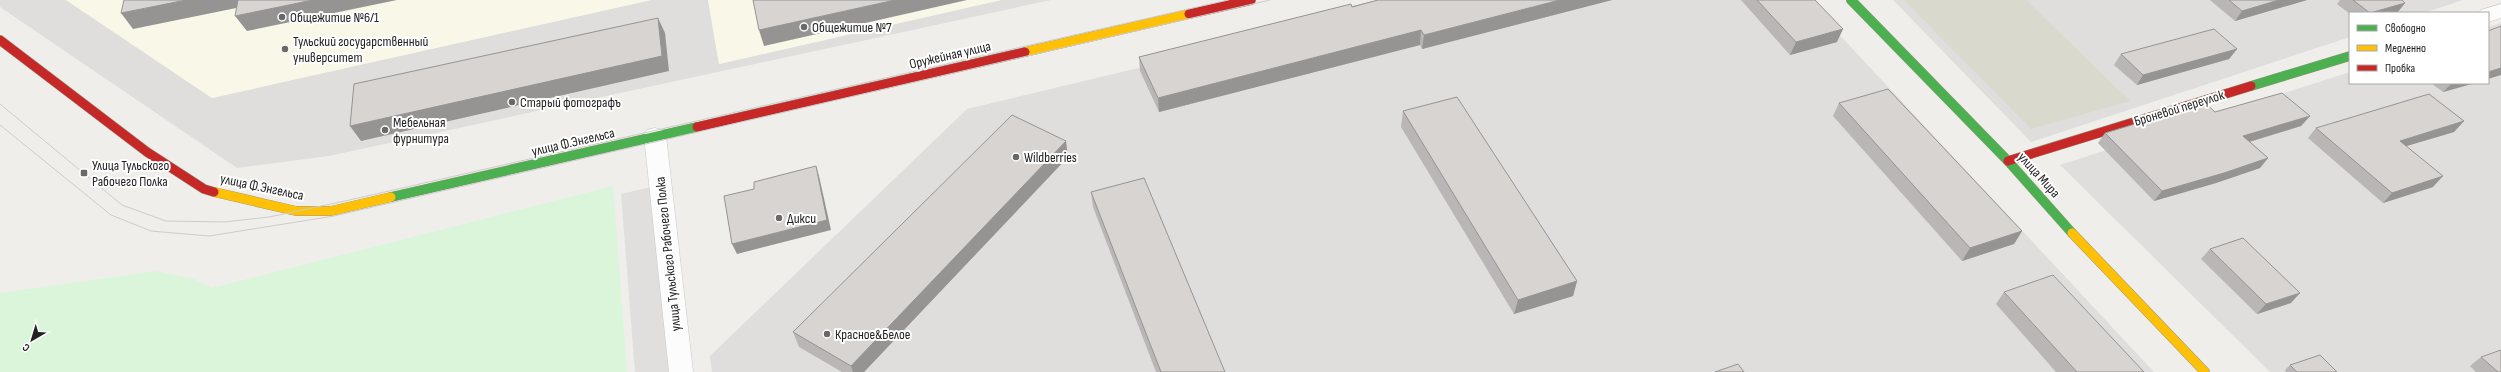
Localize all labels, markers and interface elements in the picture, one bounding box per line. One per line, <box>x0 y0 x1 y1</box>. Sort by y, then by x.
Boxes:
place label: Общежитие №6/1 <box>290 9 379 26</box>
marker: Общежитие №6/1 <box>277 12 287 22</box>
legend <box>2349 12 2489 84</box>
place label: Общежитие №7 <box>812 19 892 36</box>
text: Свободно <box>2385 21 2426 36</box>
marker: Общежитие №7 <box>799 22 809 32</box>
place label: Тульский государственный университет <box>293 33 429 66</box>
street label: Оружейная улица <box>908 37 992 73</box>
text: Медленно <box>2385 41 2426 56</box>
marker: Тульский государственный университет <box>280 44 290 54</box>
text: Пробка <box>2385 61 2416 76</box>
street label: Броневой переулок <box>2132 86 2227 130</box>
place label: Старый фотографъ <box>520 94 621 111</box>
marker: Старый фотографъ <box>507 97 517 107</box>
place label: Мебельная фурнитура <box>393 114 449 147</box>
street label: улица Ф.Энгельса <box>530 124 616 160</box>
marker: Мебельная фурнитура <box>380 125 390 135</box>
place label: Wildberries <box>1024 149 1077 166</box>
street label: улица Мира <box>2014 149 2064 201</box>
marker: Wildberries <box>1011 152 1021 162</box>
place label: Улица Тульского Рабочего Полка <box>92 157 169 190</box>
marker: Улица Тульского Рабочего Полка <box>79 168 89 178</box>
street label: улица Ф.Энгельса <box>219 170 305 204</box>
street label: улица Тульского Рабочего Полка <box>651 176 685 332</box>
place label: Дикси <box>787 210 816 227</box>
marker: Дикси <box>774 213 784 223</box>
north arrow <box>12 320 52 360</box>
place label: Красное&Белое <box>835 326 910 343</box>
marker: Красное&Белое <box>822 329 832 339</box>
text: С <box>20 340 32 354</box>

